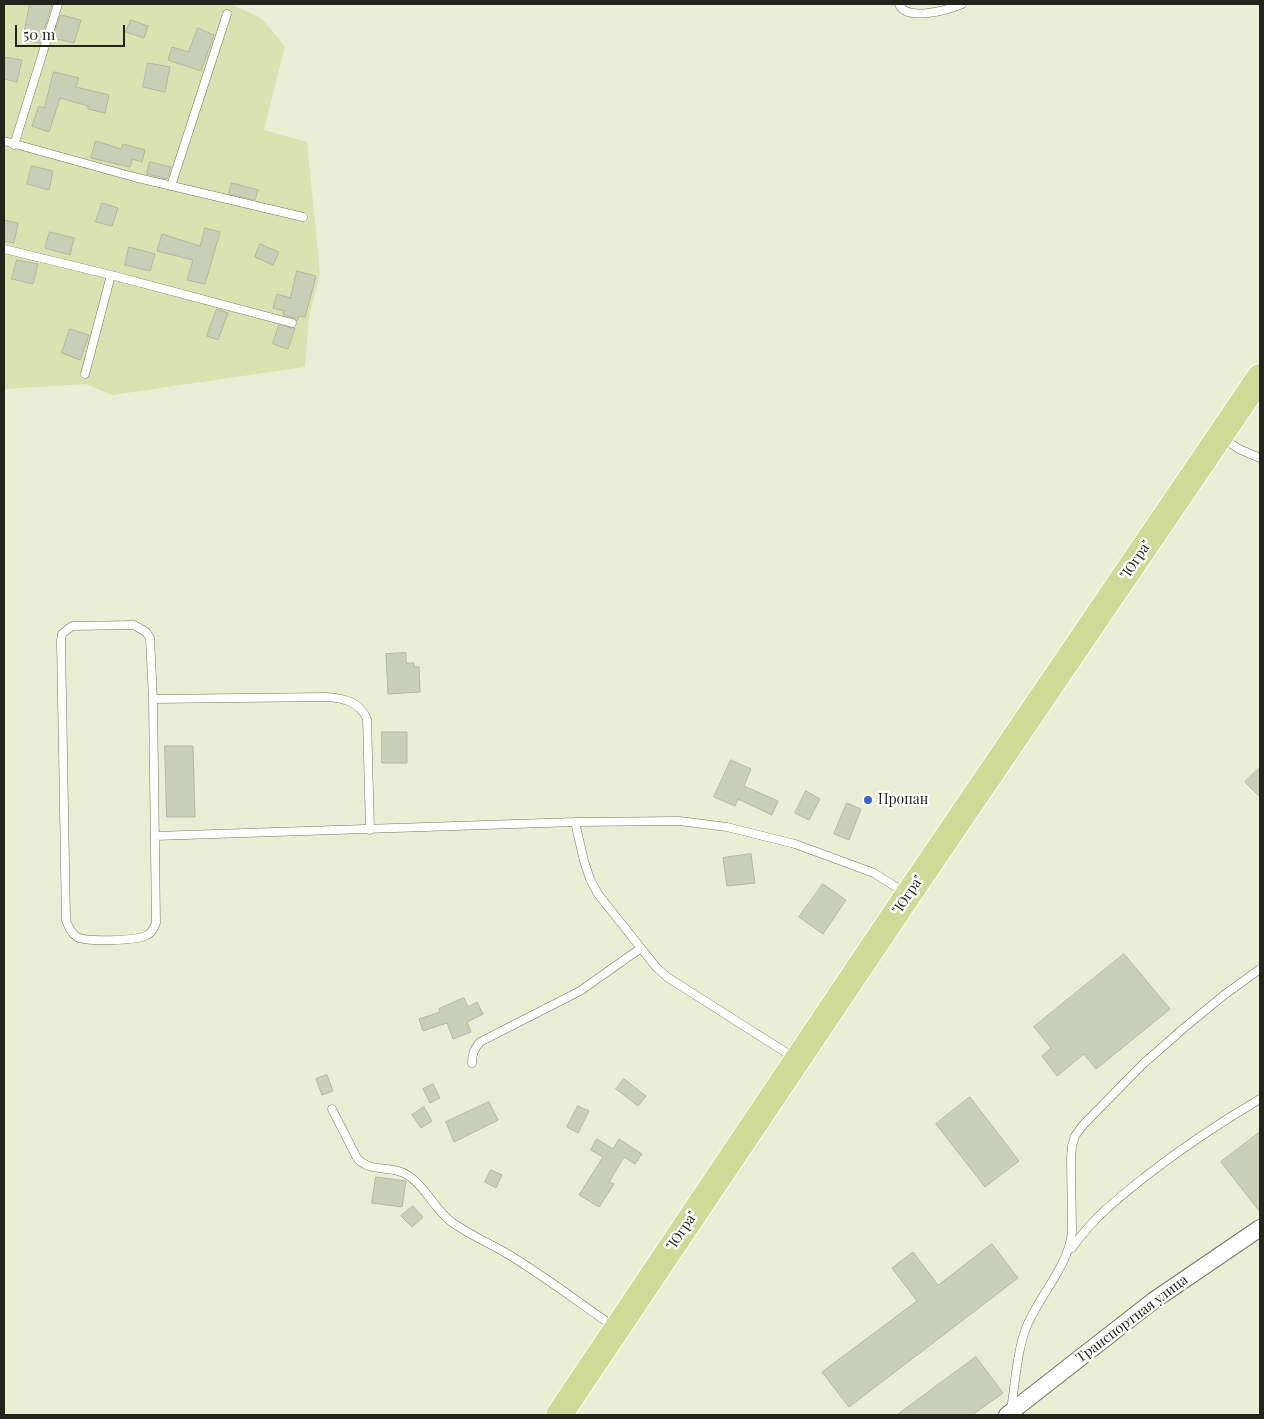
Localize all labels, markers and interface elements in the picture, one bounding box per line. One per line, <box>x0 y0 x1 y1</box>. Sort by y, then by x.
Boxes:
scale bar <box>18 15 128 47</box>
text: 50 m <box>23 24 55 44</box>
street label: "Югра" <box>1117 537 1155 583</box>
place label: Пропан <box>878 792 928 808</box>
marker: Пропан <box>862 794 874 806</box>
street label: "Югра" <box>889 872 927 918</box>
street label: "Югра" <box>663 1208 701 1254</box>
street label: Транспортная улица <box>1073 1271 1191 1367</box>

